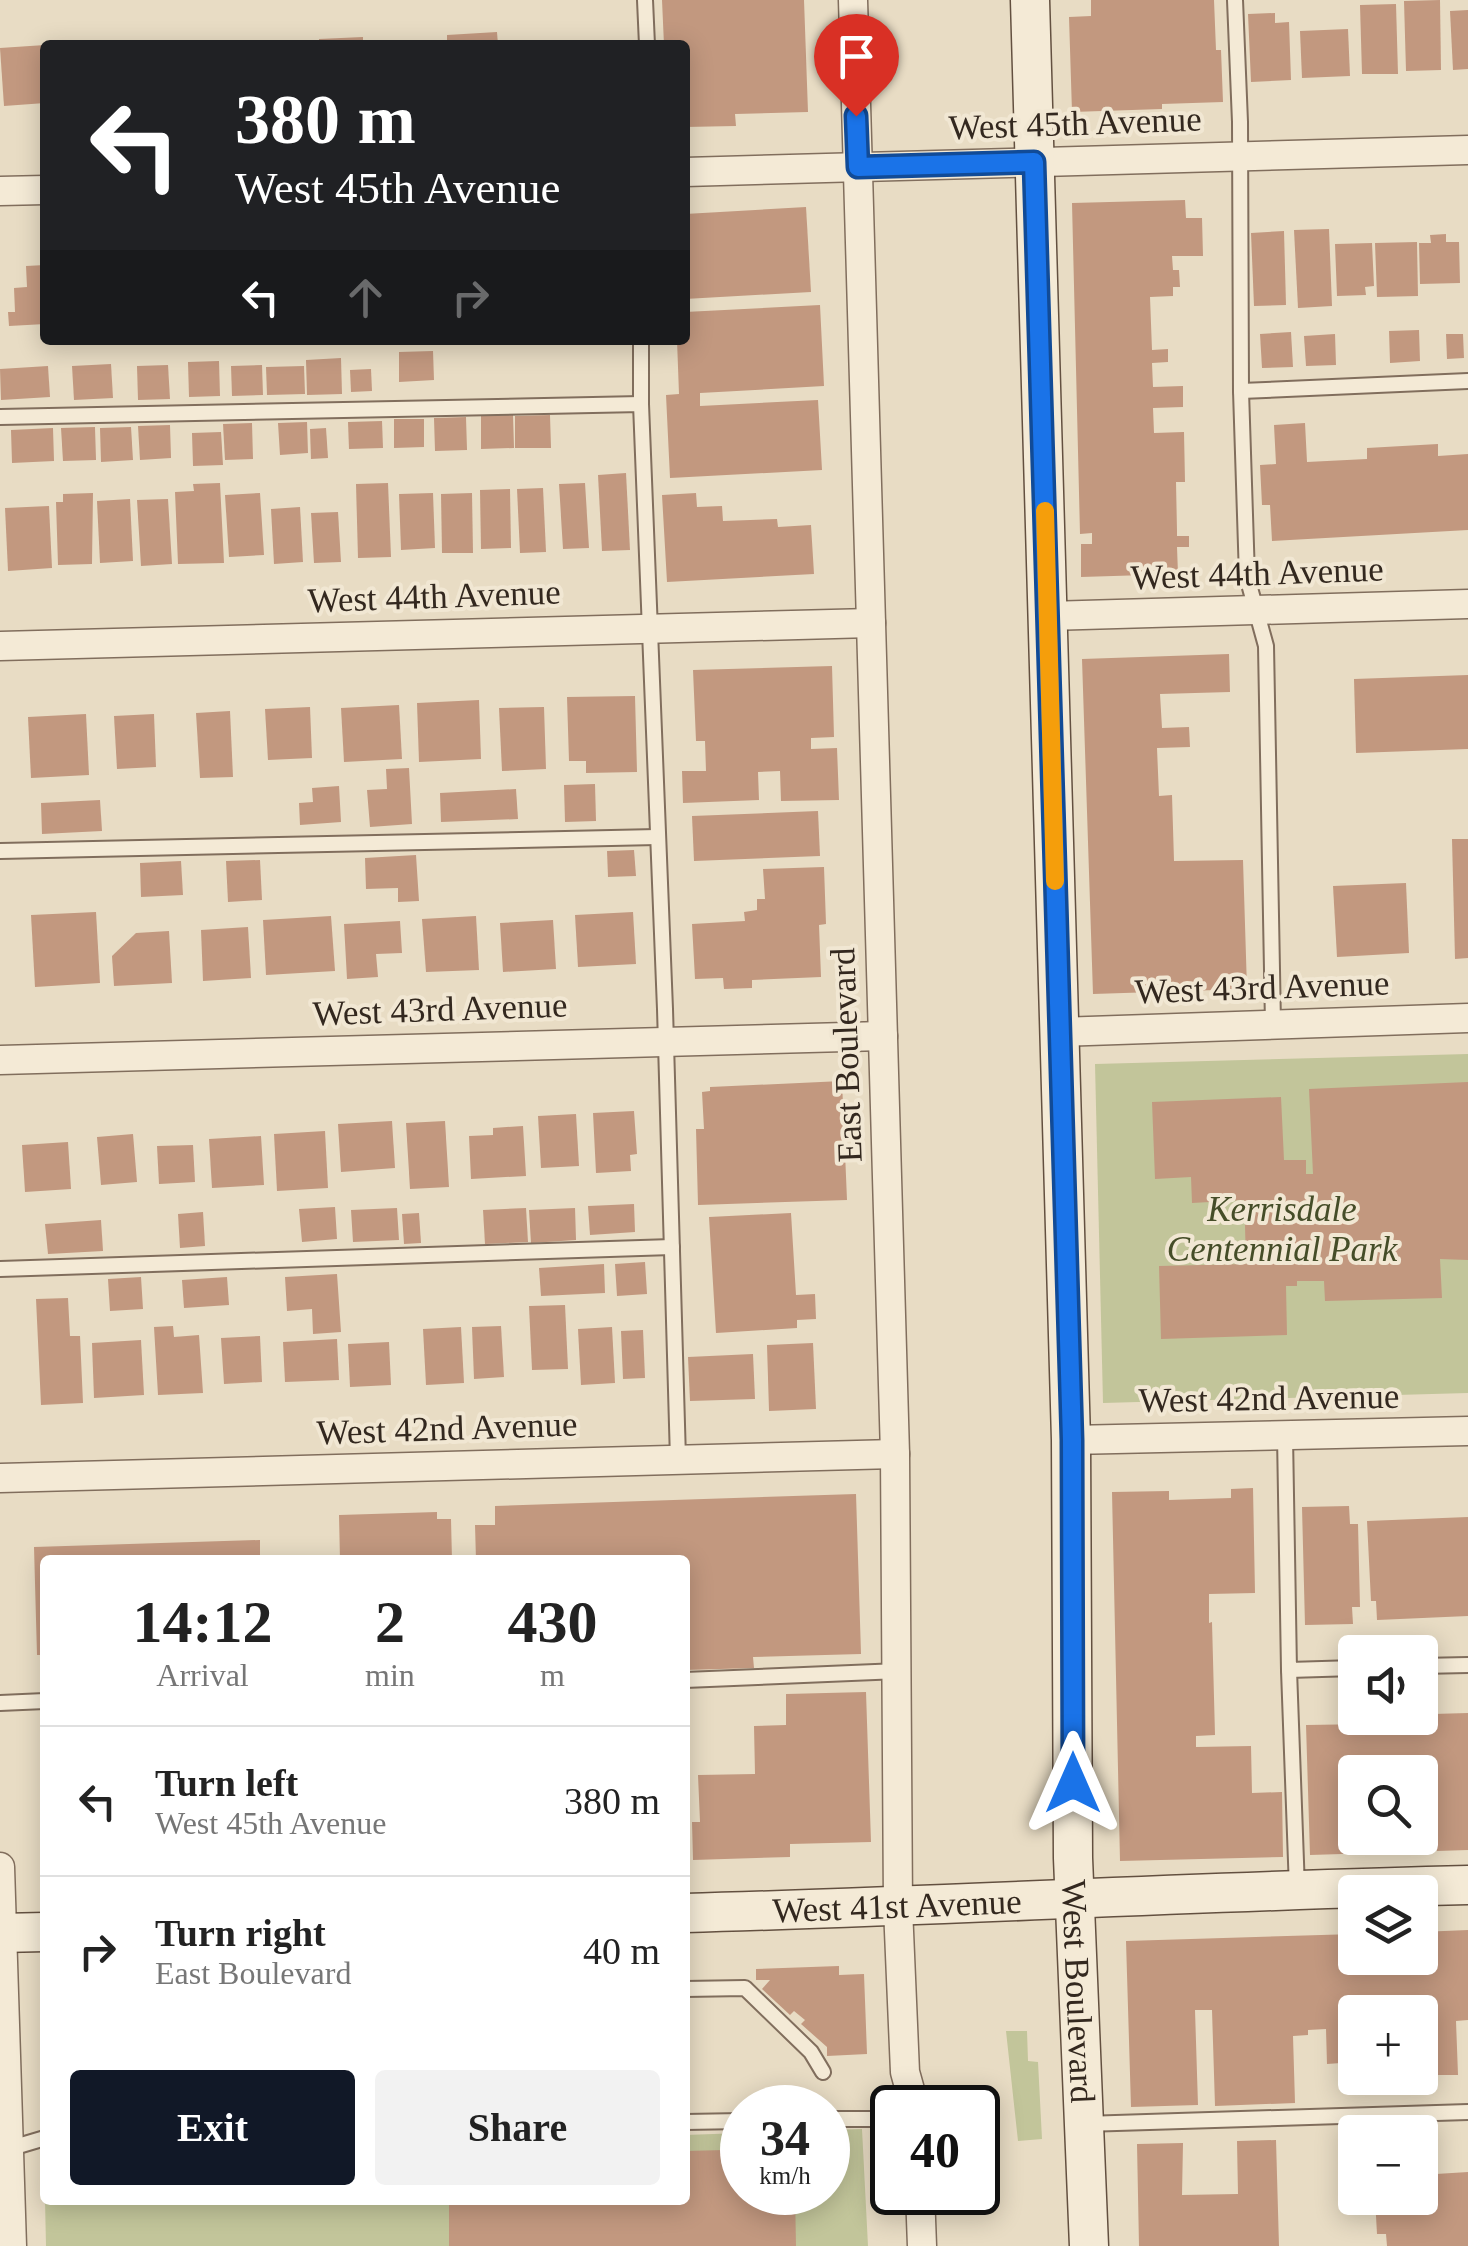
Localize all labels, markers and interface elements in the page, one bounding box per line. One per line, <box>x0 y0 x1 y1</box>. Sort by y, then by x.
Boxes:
pin <box>814 14 899 117</box>
icon: arrive <box>829 29 884 84</box>
icon: left <box>70 80 200 210</box>
text: 380 m <box>235 81 416 158</box>
street label: West 45th Avenue <box>948 100 1202 147</box>
text: West 45th Avenue <box>235 163 560 213</box>
icon: left <box>233 270 288 325</box>
icon: ahead <box>338 270 393 325</box>
icon: right <box>443 270 498 325</box>
street label: West 44th Avenue <box>1130 550 1384 597</box>
street label: West 44th Avenue <box>307 573 561 620</box>
street label: East Boulevard <box>823 946 870 1163</box>
street label: West 43rd Avenue <box>1134 964 1390 1011</box>
street label: West 43rd Avenue <box>312 986 568 1033</box>
park label: Kerrisdale Centennial Park <box>1167 1190 1399 1269</box>
street label: West 42nd Avenue <box>1138 1377 1400 1420</box>
street label: West 42nd Avenue <box>316 1404 578 1453</box>
text: 14:12 <box>133 1589 273 1655</box>
text: 2 <box>375 1589 405 1655</box>
text: 430 <box>507 1589 597 1655</box>
map controls <box>1338 1635 1438 2215</box>
button: sound <box>1338 1635 1438 1735</box>
text: Arrival <box>156 1657 249 1693</box>
text: min <box>365 1657 415 1693</box>
text: m <box>540 1657 565 1693</box>
position arrow <box>1021 1731 1125 1835</box>
button: search <box>1338 1755 1438 1855</box>
text: Turn left <box>155 1762 298 1804</box>
icon: left <box>70 1774 125 1829</box>
text: 380 m <box>564 1780 660 1822</box>
text: West 45th Avenue <box>155 1805 386 1841</box>
button: layers <box>1338 1875 1438 1975</box>
street label: West Boulevard <box>1054 1879 1102 2104</box>
street label: West 41st Avenue <box>772 1882 1022 1930</box>
text: Turn right <box>155 1912 326 1954</box>
icon: right <box>70 1924 125 1979</box>
text: 40 m <box>583 1930 660 1972</box>
text: East Boulevard <box>155 1955 351 1991</box>
button: + <box>1338 1995 1438 2095</box>
button: Exit <box>70 2070 355 2185</box>
button: Share <box>375 2070 660 2185</box>
speed limit sign: 40 <box>870 2085 1000 2215</box>
text: 34 <box>760 2110 810 2166</box>
button: − <box>1338 2115 1438 2215</box>
text: km/h <box>759 2162 811 2189</box>

